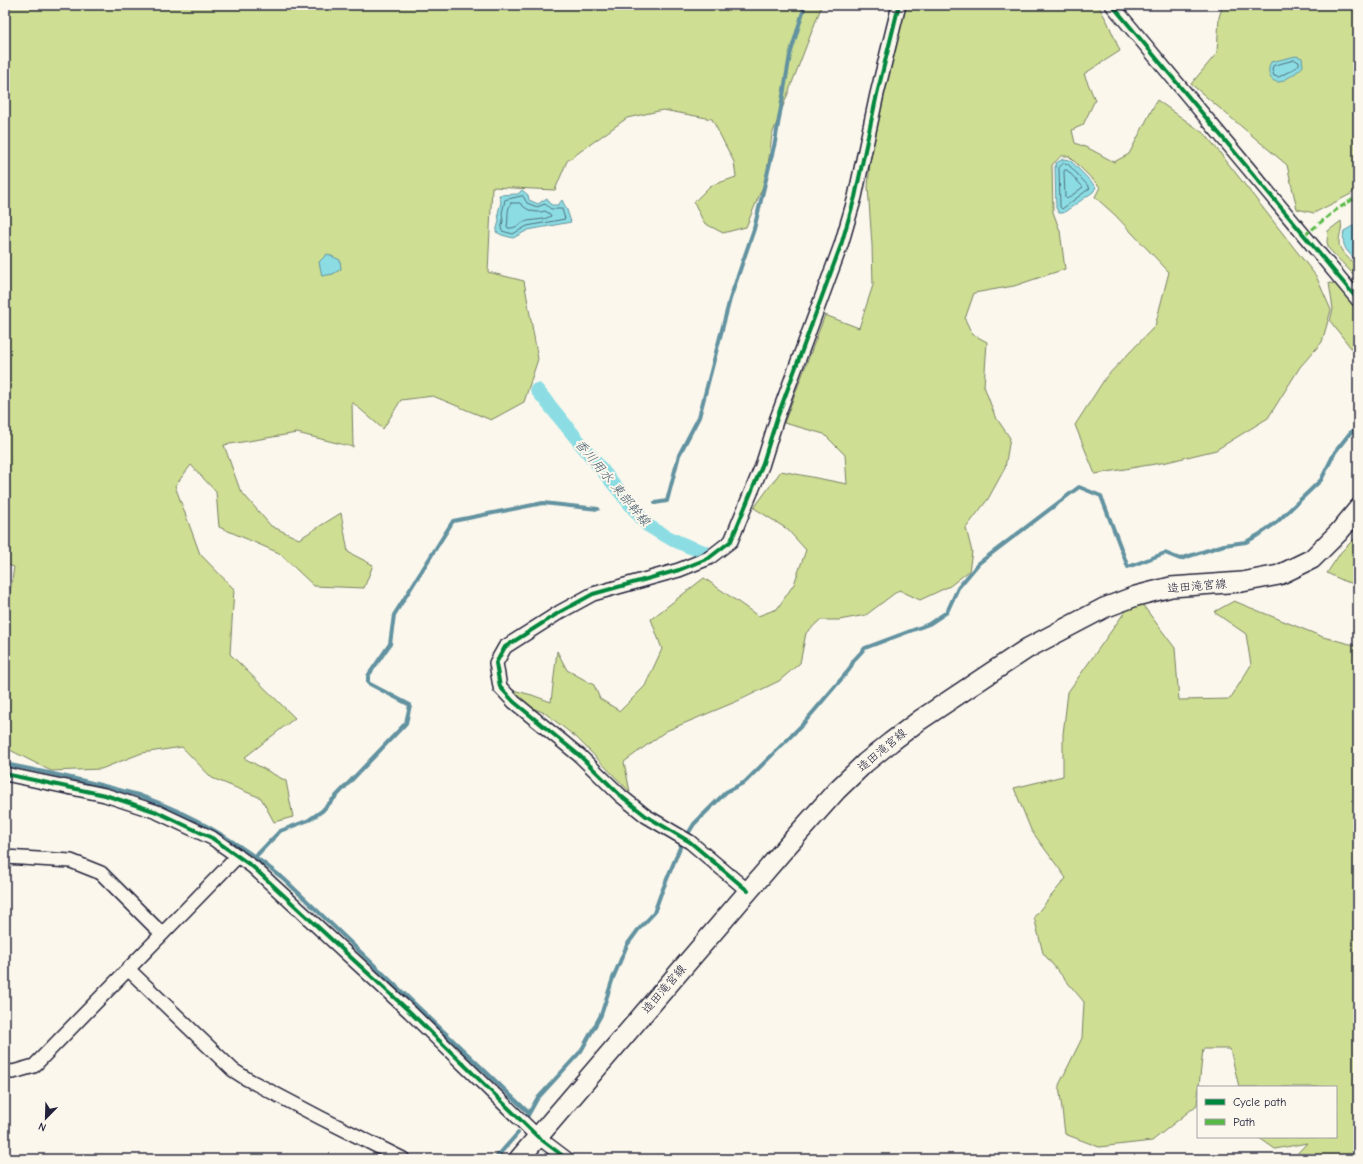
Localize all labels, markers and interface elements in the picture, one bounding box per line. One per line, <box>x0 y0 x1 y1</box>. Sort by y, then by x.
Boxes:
water label: 香川用水 東部幹線 <box>572 436 654 529</box>
street label: 造田滝宮線 <box>1166 576 1228 596</box>
street label: 造田滝宮線 <box>855 725 909 775</box>
street label: 造田滝宮線 <box>639 962 689 1016</box>
legend <box>1197 1086 1337 1138</box>
text: Cycle path <box>1233 1095 1286 1109</box>
north arrow <box>26 1098 66 1138</box>
text: Path <box>1233 1115 1255 1129</box>
text: N <box>36 1119 48 1134</box>

